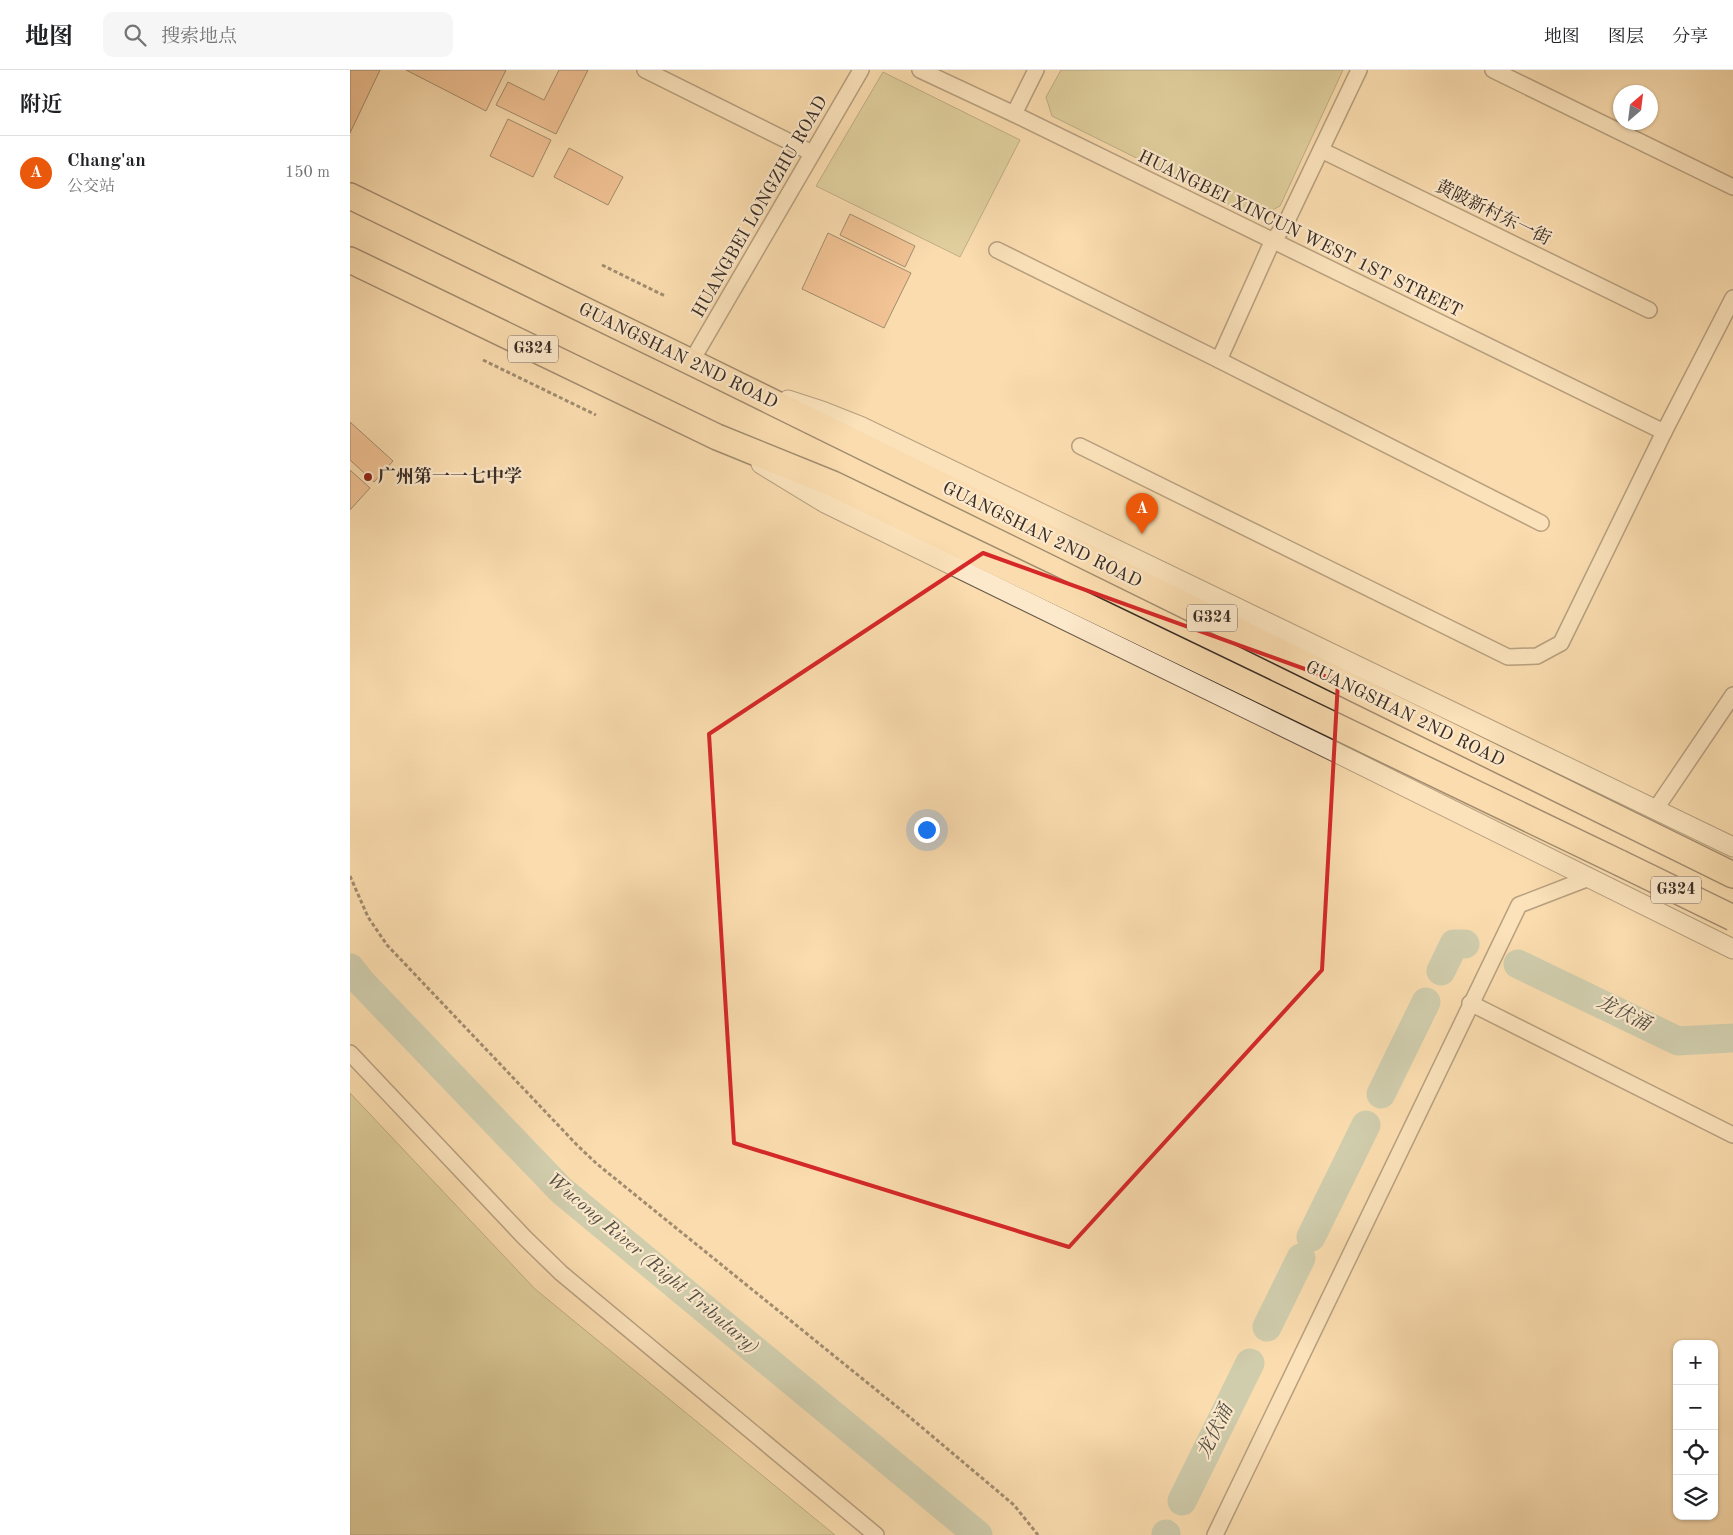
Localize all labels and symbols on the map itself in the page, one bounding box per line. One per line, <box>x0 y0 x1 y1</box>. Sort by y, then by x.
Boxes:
north arrow <box>1613 85 1658 130</box>
street label: HUANGBEI LONGZHU ROAD <box>689 93 831 321</box>
street label: HUANGBEI XINCUN WEST 1ST STREET <box>1135 147 1465 321</box>
street label: 黄陂新村东一街 <box>1432 175 1554 249</box>
street label: GUANGSHAN 2ND ROAD <box>575 300 781 412</box>
road number: G324 <box>508 336 558 362</box>
place label: 广州第一一七中学 <box>378 466 522 486</box>
marker: 广州第一一七中学 <box>362 471 374 483</box>
street label: GUANGSHAN 2ND ROAD <box>939 477 1145 593</box>
pin: A <box>1126 493 1158 534</box>
road number: G324 <box>1187 604 1237 632</box>
street label: GUANGSHAN 2ND ROAD <box>1302 658 1508 770</box>
your location <box>914 817 940 843</box>
road number: G324 <box>1651 876 1701 904</box>
water label: 龙伏涌 <box>1593 991 1655 1036</box>
water label: Wucong River (Right Tributary) <box>543 1169 762 1358</box>
water label: 龙伏涌 <box>1193 1400 1238 1462</box>

